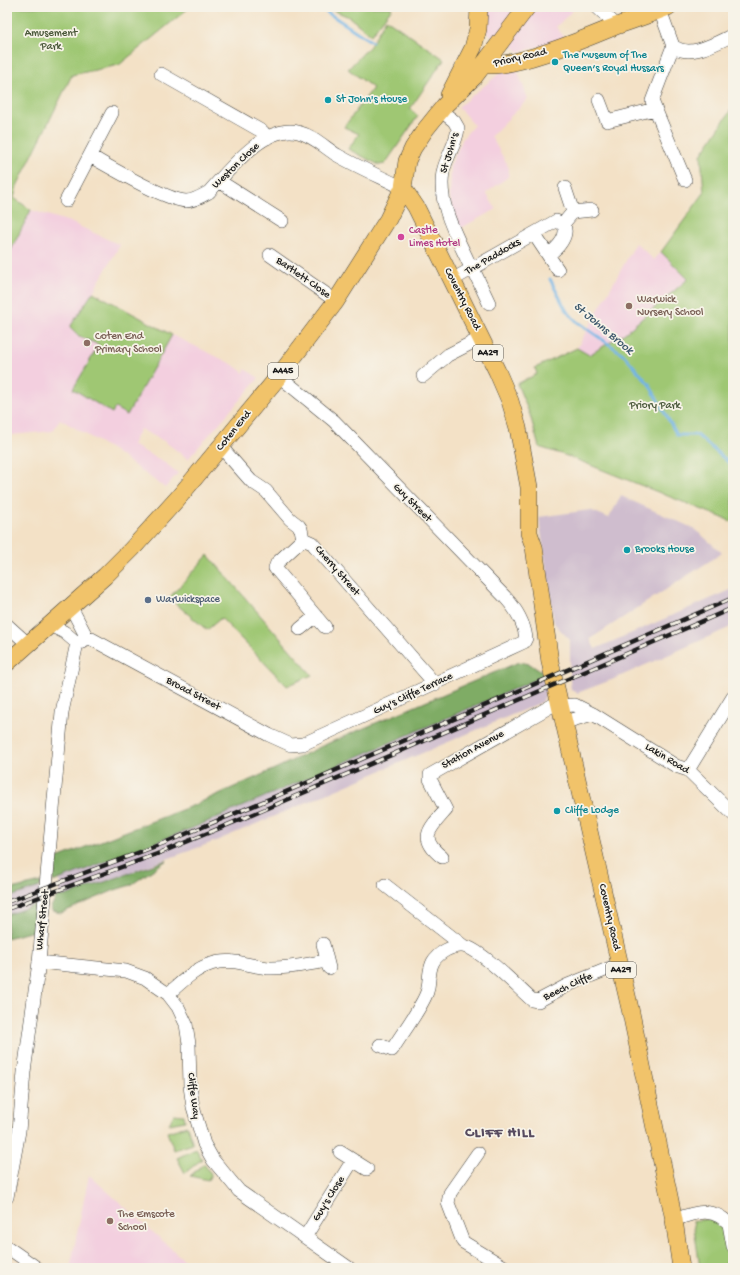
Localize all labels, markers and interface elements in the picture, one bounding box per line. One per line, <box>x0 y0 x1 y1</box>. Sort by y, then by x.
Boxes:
park label: Amusement Park <box>25 28 79 53</box>
street label: Priory Road <box>491 46 549 70</box>
place label: The Museum of The Queen’s Royal Hussars <box>562 49 665 75</box>
marker: The Museum of The Queen’s Royal Hussars <box>550 57 560 67</box>
place label: St John's House <box>336 94 408 106</box>
marker: St John's House <box>323 95 333 105</box>
street label: St John's <box>438 130 462 175</box>
street label: Weston Close <box>210 140 262 191</box>
place label: Castle Limes Hotel <box>409 225 461 250</box>
marker: Castle Limes Hotel <box>396 232 406 242</box>
street label: The Paddocks <box>462 236 524 278</box>
street label: Bartlett Close <box>273 254 333 301</box>
street label: Coventry Road <box>441 266 483 333</box>
place label: Warwick Nursery School <box>637 294 704 319</box>
water label: St Johns Brook <box>570 300 637 359</box>
marker: Warwick Nursery School <box>624 301 634 311</box>
place label: Coten End Primary School <box>94 331 162 356</box>
marker: Coten End Primary School <box>82 338 92 348</box>
road number: A429 <box>473 345 503 361</box>
road number: A445 <box>268 363 298 379</box>
park label: Priory Park <box>629 400 682 412</box>
street label: Coten End <box>214 407 255 454</box>
street label: Guy Street <box>390 481 435 526</box>
street label: Cherry Street <box>312 543 363 600</box>
place label: Brooks House <box>634 544 695 556</box>
marker: Brooks House <box>622 545 632 555</box>
place label: Warwickspace <box>156 594 220 606</box>
marker: Warwickspace <box>143 595 153 605</box>
street label: Guy's Cliffe Terrace <box>371 669 455 718</box>
street label: Broad Street <box>163 674 224 714</box>
street label: Station Avenue <box>440 728 506 772</box>
street label: Lakin Road <box>643 741 693 778</box>
place label: Cliffe Lodge <box>565 804 619 817</box>
marker: Cliffe Lodge <box>552 806 562 816</box>
street label: Coventry Road <box>596 883 623 953</box>
street label: Wharf Street <box>33 888 52 951</box>
road number: A429 <box>606 962 636 978</box>
street label: Beech Cliffe <box>540 969 595 1004</box>
street label: Cliffe Way <box>184 1072 203 1120</box>
district label: CLIFF HILL <box>464 1124 535 1142</box>
street label: Guy's Close <box>310 1174 348 1224</box>
place label: The Emscote School <box>117 1209 175 1234</box>
marker: The Emscote School <box>105 1216 115 1226</box>

